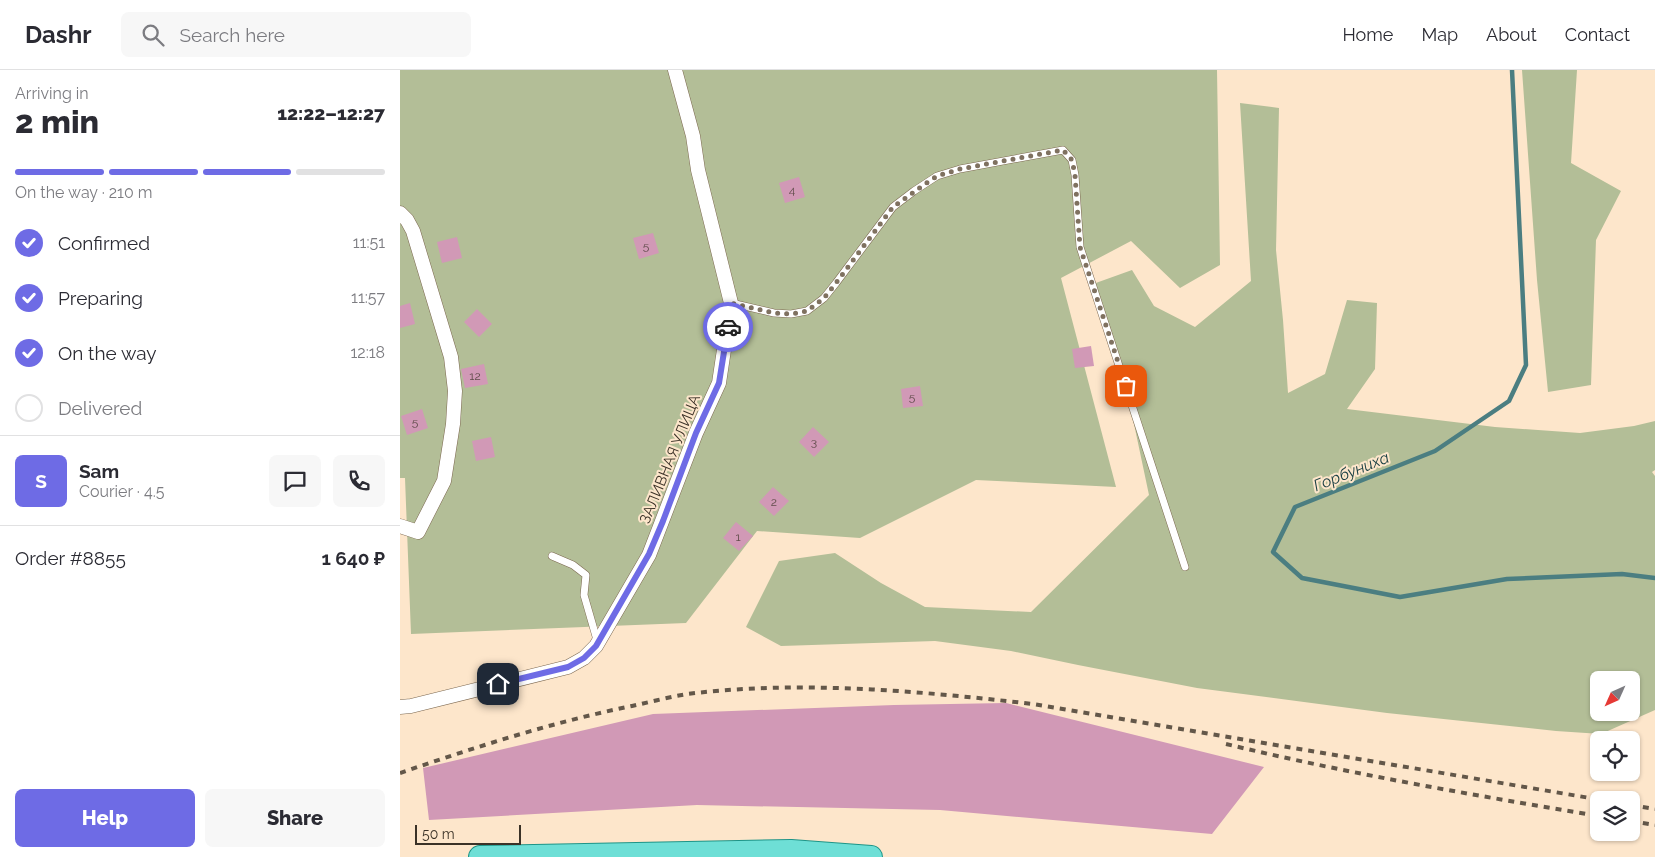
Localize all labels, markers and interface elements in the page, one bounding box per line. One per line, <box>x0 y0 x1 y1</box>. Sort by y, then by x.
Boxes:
search box <box>121 12 471 57</box>
text: Dashr <box>25 20 91 49</box>
icon: search <box>139 21 167 49</box>
text: Search here <box>179 24 285 46</box>
text: Home <box>1342 24 1393 45</box>
text: Map <box>1421 24 1458 45</box>
text: About <box>1486 24 1537 45</box>
text: Contact <box>1565 24 1630 45</box>
text: Arriving in <box>15 84 89 103</box>
text: 12:22–12:27 <box>277 102 385 124</box>
text: 2 min <box>15 103 99 140</box>
text: On the way · 210 m <box>15 183 153 202</box>
house number: 4 <box>789 183 796 197</box>
icon: check <box>15 229 43 257</box>
text: Confirmed <box>58 232 150 254</box>
text: 11:51 <box>353 233 385 252</box>
house number: 5 <box>643 239 650 253</box>
icon: check <box>15 284 43 312</box>
text: Preparing <box>58 287 143 309</box>
text: 11:57 <box>351 288 385 307</box>
courier <box>703 302 753 352</box>
icon: car <box>714 313 742 341</box>
icon: check <box>15 339 43 367</box>
text: On the way <box>58 342 157 364</box>
text: 12:18 <box>350 343 385 362</box>
pin <box>1105 365 1147 407</box>
house number: 12 <box>469 369 481 383</box>
icon: bag <box>1112 372 1140 400</box>
house number: 5 <box>909 390 916 404</box>
street label: ЗАЛИВНАЯ УЛИЦА <box>636 392 704 526</box>
text: Delivered <box>58 397 142 419</box>
house number: 5 <box>412 415 419 429</box>
house number: 3 <box>811 435 817 449</box>
water label: Горбуниха <box>1311 448 1392 495</box>
button: chat <box>269 455 321 507</box>
button: phone <box>333 455 385 507</box>
text: Sam <box>79 460 119 482</box>
text: S <box>35 470 47 492</box>
text: Courier · 4.5 <box>79 482 164 501</box>
house number: 2 <box>771 495 777 509</box>
house number: 1 <box>735 530 741 544</box>
text: Order #8855 <box>15 547 126 569</box>
text: 1 640 ₽ <box>321 547 385 569</box>
pin <box>477 663 519 705</box>
icon: home <box>484 670 512 698</box>
north arrow <box>1590 671 1640 721</box>
map controls <box>1590 671 1640 841</box>
button: locate <box>1590 731 1640 781</box>
button: Help <box>15 789 195 847</box>
button: Share <box>205 789 385 847</box>
button: layers <box>1590 791 1640 841</box>
scale bar <box>415 822 521 845</box>
text: 50 m <box>422 826 455 842</box>

